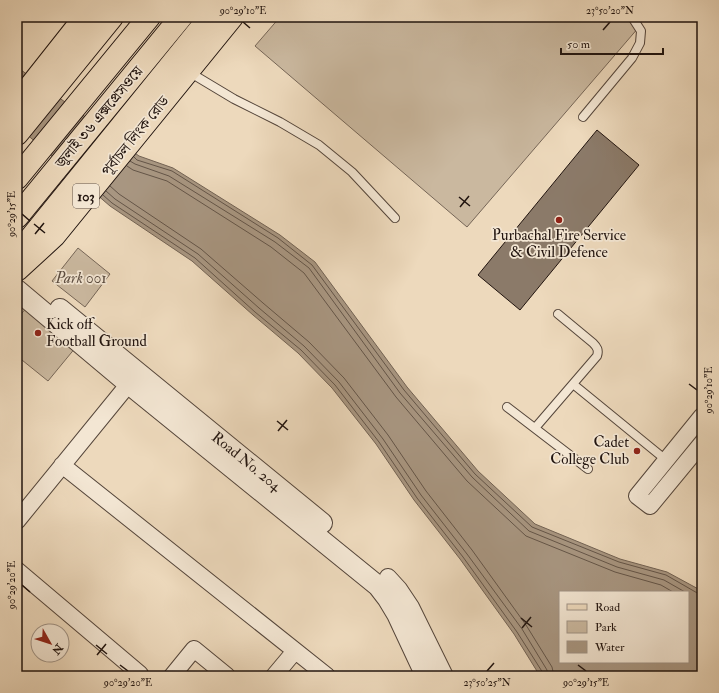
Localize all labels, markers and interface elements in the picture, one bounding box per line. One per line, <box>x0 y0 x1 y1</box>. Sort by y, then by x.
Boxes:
text: 90°29'10"E <box>219 5 266 17</box>
text: 23°50'20"N <box>586 5 634 17</box>
scale bar <box>561 30 663 56</box>
text: 50 m <box>567 37 591 52</box>
street label: জুলাই ৩৬ এক্সপ্রেসওয়ে <box>51 62 148 173</box>
street label: পূর্বাচল লিংক রোড <box>97 92 174 180</box>
road number: 103 <box>73 184 99 208</box>
text: 90°29'15"E <box>6 191 18 238</box>
marker: Purbachal Fire Service & Civil Defence <box>554 215 564 225</box>
place label: Purbachal Fire Service & Civil Defence <box>492 226 626 262</box>
park label: Park 001 <box>54 269 107 288</box>
place label: Kick off Football Ground <box>46 315 148 351</box>
marker: Kick off Football Ground <box>33 328 43 338</box>
text: 90°29'10"E <box>703 367 715 414</box>
street label: Road No. 204 <box>208 428 286 496</box>
place label: Cadet College Club <box>550 433 629 469</box>
marker: Cadet College Club <box>632 446 642 456</box>
text: 90°29'20"E <box>6 561 18 610</box>
legend <box>559 591 689 663</box>
text: Road <box>595 600 620 615</box>
text: Park <box>595 620 617 635</box>
north arrow <box>30 623 70 663</box>
text: N <box>49 640 66 658</box>
text: Water <box>594 640 625 655</box>
text: 90°29'20"E <box>103 677 152 689</box>
text: 23°50'25"N <box>463 677 511 689</box>
text: 90°29'15"E <box>562 677 609 689</box>

